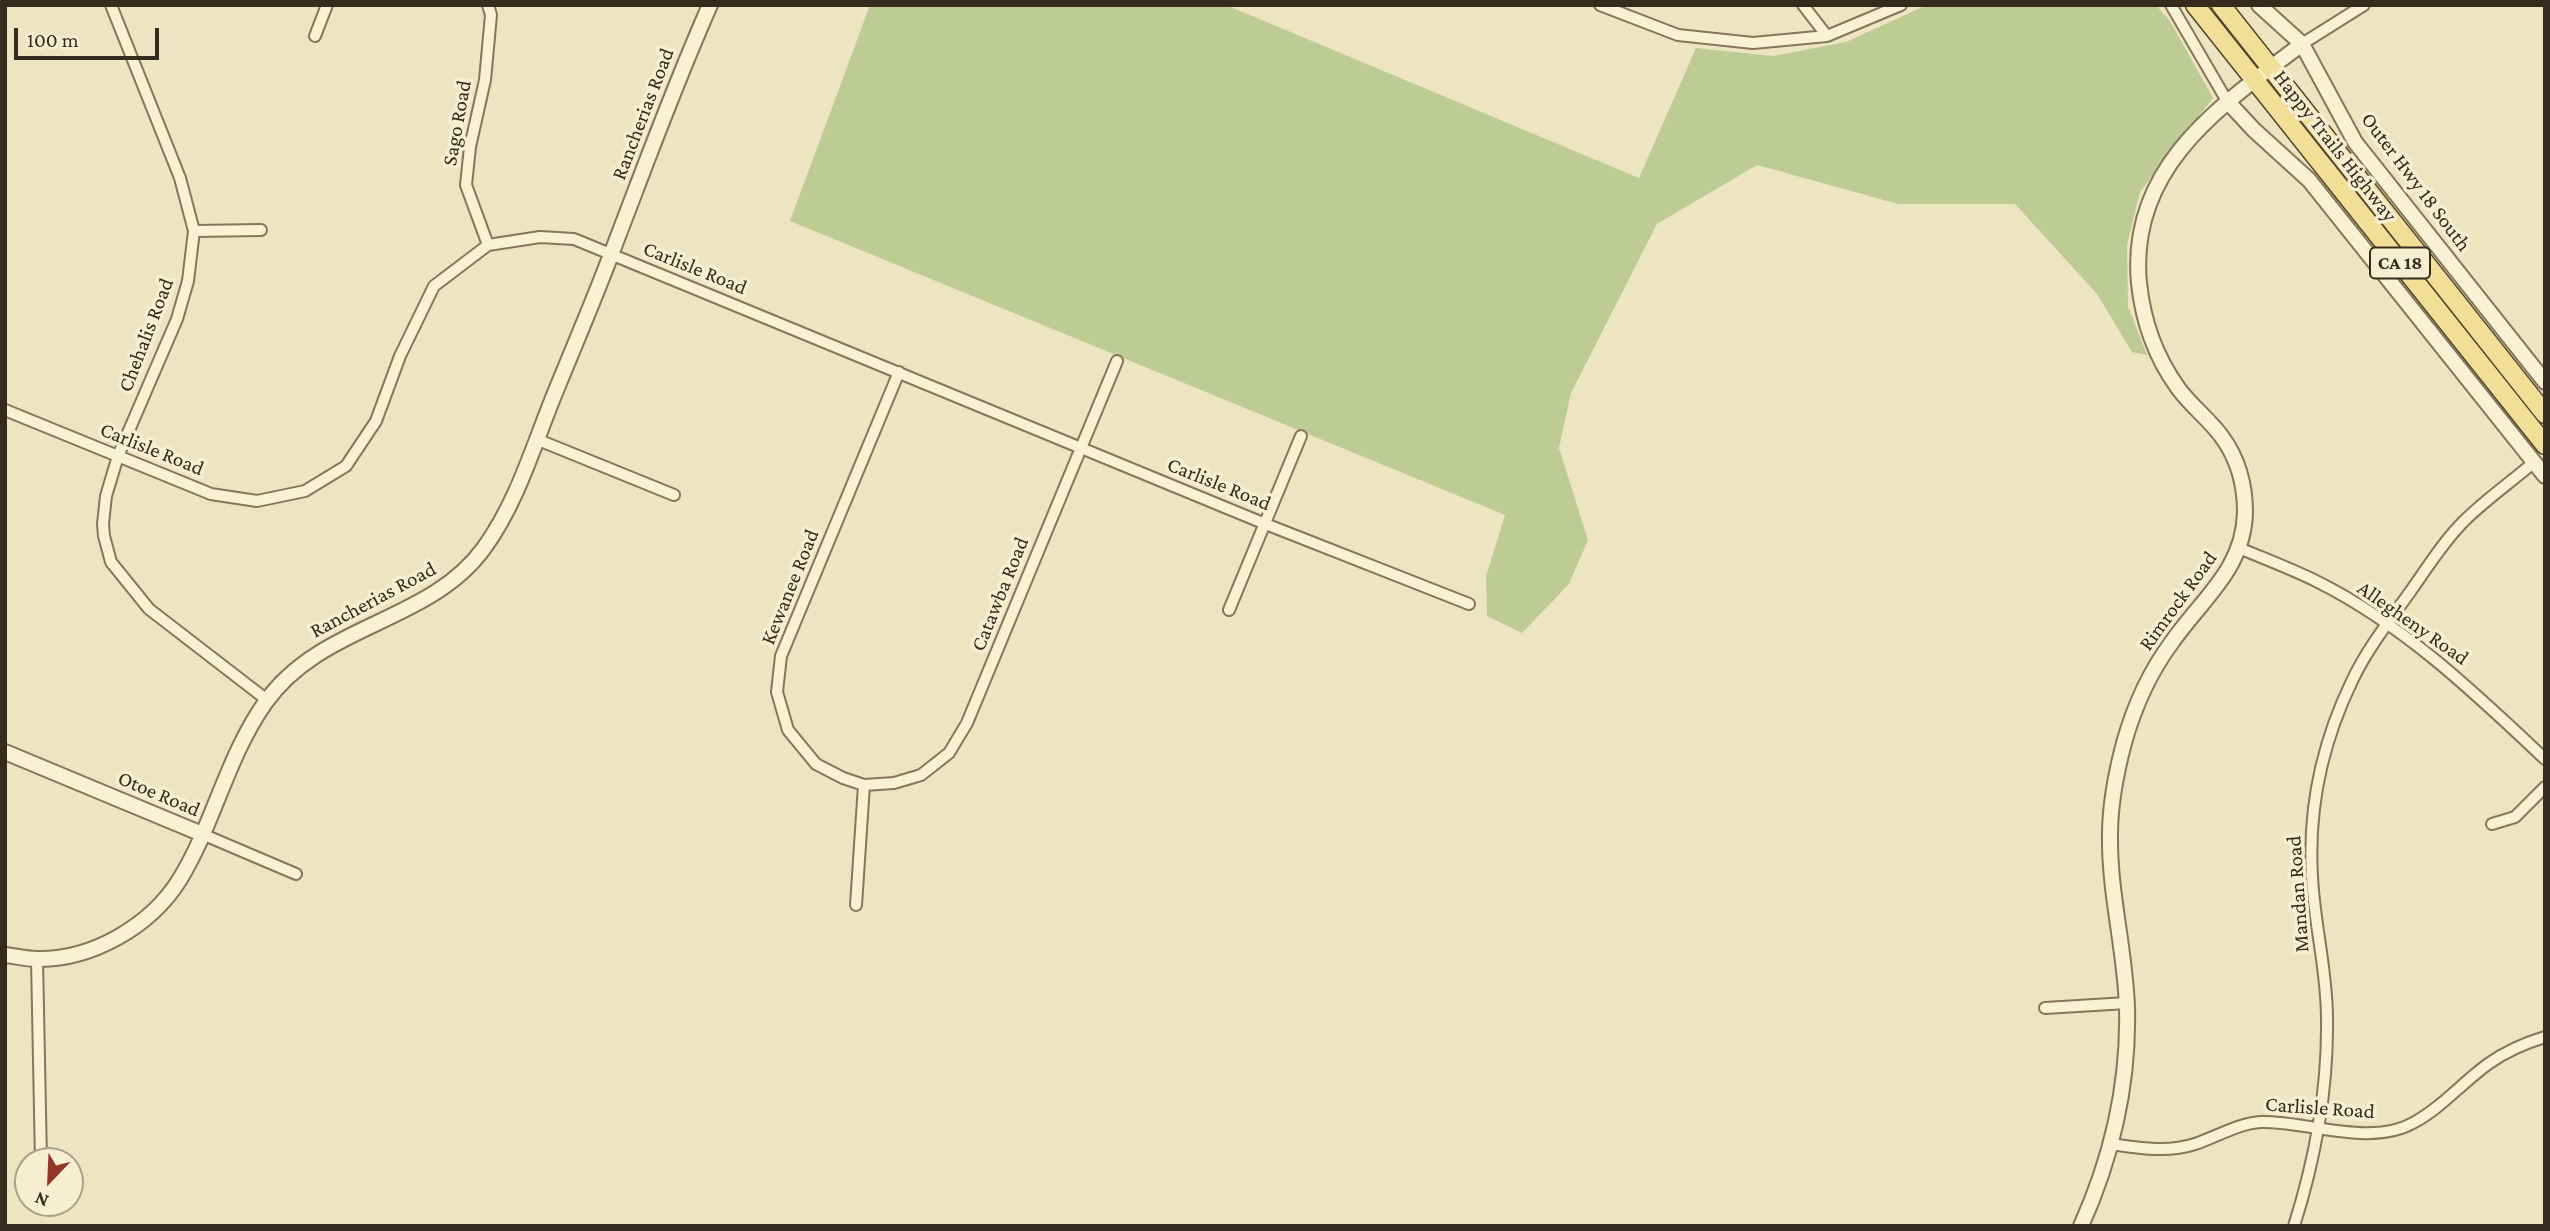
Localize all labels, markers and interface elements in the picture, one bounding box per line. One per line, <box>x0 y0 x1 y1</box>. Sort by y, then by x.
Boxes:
scale bar <box>18 14 163 58</box>
text: 100 m <box>27 28 79 52</box>
street label: Rancherias Road <box>606 45 680 183</box>
street label: Happy Trails Highway <box>2268 65 2402 227</box>
street label: Sago Road <box>437 78 477 168</box>
street label: Outer Hwy 18 South <box>2356 108 2476 256</box>
street label: Carlisle Road <box>639 236 751 300</box>
road number: CA 18 <box>2370 247 2430 278</box>
street label: Chehalis Road <box>113 275 179 395</box>
street label: Carlisle Road <box>96 417 208 481</box>
street label: Carlisle Road <box>1163 452 1275 516</box>
street label: Kewanee Road <box>755 526 825 648</box>
street label: Catawba Road <box>966 533 1034 655</box>
street label: Rimrock Road <box>2134 546 2222 656</box>
street label: Rancherias Road <box>306 556 440 644</box>
street label: Allegheny Road <box>2352 575 2474 671</box>
street label: Otoe Road <box>114 765 204 823</box>
street label: Mandan Road <box>2281 835 2315 953</box>
street label: Carlisle Road <box>2264 1092 2376 1124</box>
north arrow <box>14 1147 84 1217</box>
text: N <box>31 1188 51 1212</box>

